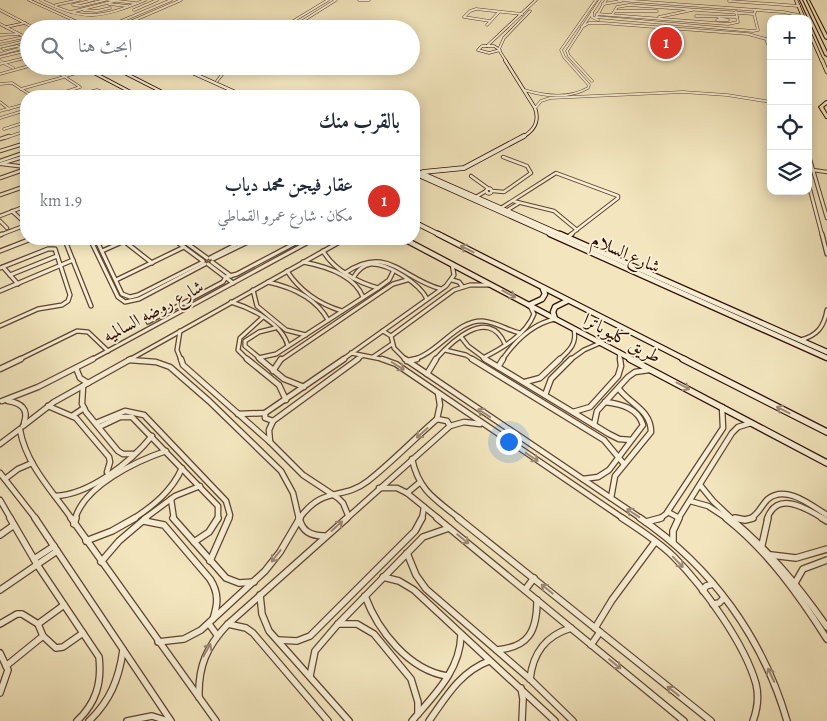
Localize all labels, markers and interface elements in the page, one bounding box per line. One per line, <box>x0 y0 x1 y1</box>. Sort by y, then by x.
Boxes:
map controls <box>767 15 812 195</box>
button: + <box>767 15 812 60</box>
search box <box>20 20 420 75</box>
pin: 1 <box>650 24 682 62</box>
text: ابحث هنا <box>78 33 132 59</box>
icon: search <box>38 34 66 62</box>
button: − <box>767 60 812 105</box>
button: locate <box>767 105 812 150</box>
text: بالقرب منك <box>319 107 400 135</box>
button: layers <box>767 150 812 195</box>
text: عقار فيجن محمد دياب <box>224 172 353 198</box>
text: 1.9 km <box>40 190 82 212</box>
text: 1 <box>381 190 387 212</box>
text: مكان · شارع عمرو القماطي <box>218 205 353 227</box>
street label: شارع السلام <box>586 227 664 282</box>
one-way arrow <box>460 244 475 253</box>
street label: شارع روضه السالميه <box>98 274 209 350</box>
one-way arrow <box>501 289 516 299</box>
street label: طريق كليوباترا <box>579 307 665 369</box>
one-way arrow <box>390 361 404 371</box>
one-way arrow <box>676 382 690 392</box>
one-way arrow <box>776 405 791 415</box>
one-way arrow <box>478 407 492 417</box>
one-way arrow <box>415 427 428 438</box>
your location <box>496 429 522 455</box>
one-way arrow <box>525 452 539 463</box>
one-way arrow <box>627 508 641 518</box>
one-way arrow <box>330 520 343 531</box>
one-way arrow <box>456 534 469 545</box>
one-way arrow <box>271 549 282 562</box>
one-way arrow <box>672 556 684 568</box>
one-way arrow <box>540 583 553 594</box>
one-way arrow <box>203 643 213 657</box>
one-way arrow <box>609 659 622 670</box>
one-way arrow <box>765 668 775 683</box>
one-way arrow <box>667 685 680 696</box>

